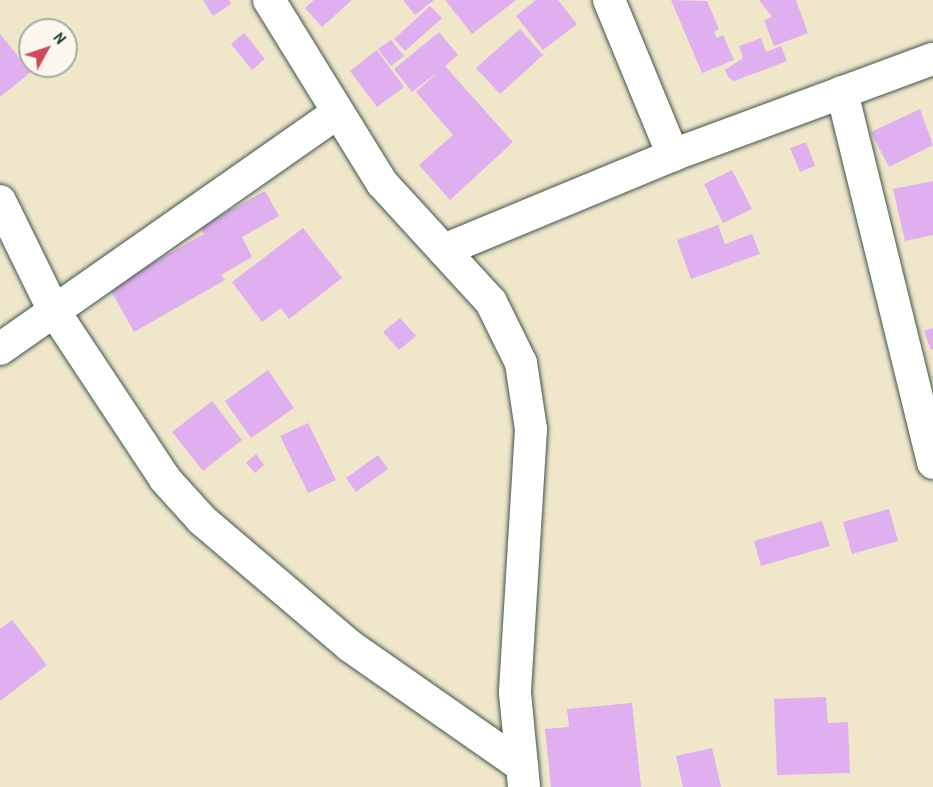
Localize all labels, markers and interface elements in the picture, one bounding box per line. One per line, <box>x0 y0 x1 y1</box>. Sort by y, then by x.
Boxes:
north arrow <box>18 18 78 78</box>
text: N <box>49 27 71 48</box>

